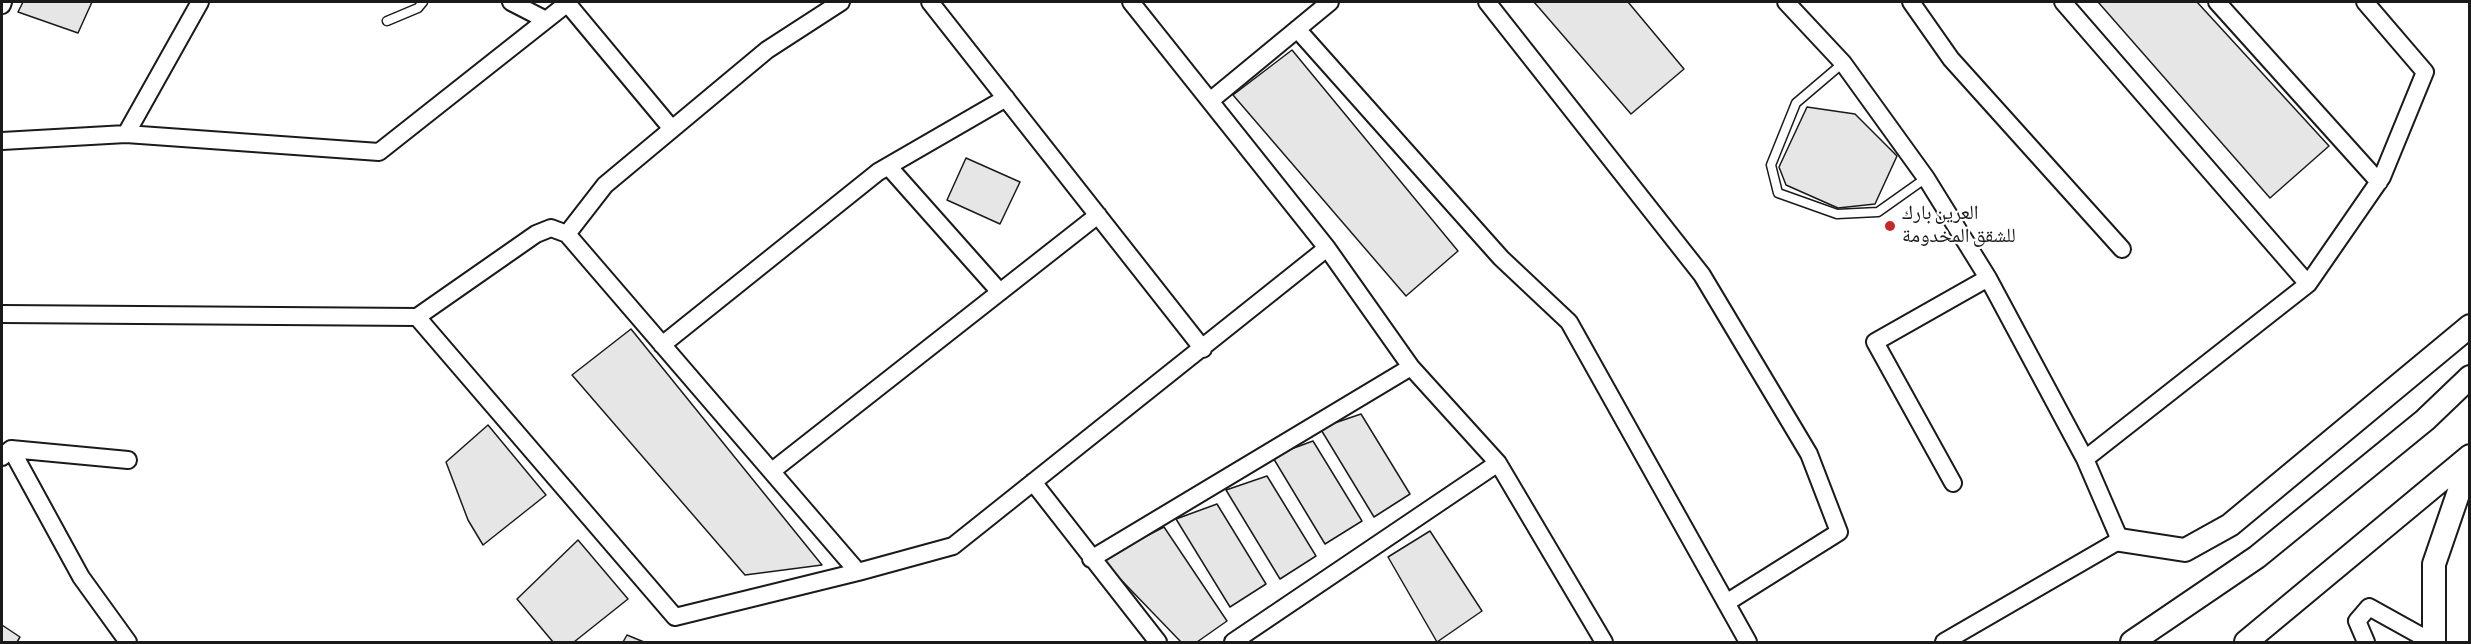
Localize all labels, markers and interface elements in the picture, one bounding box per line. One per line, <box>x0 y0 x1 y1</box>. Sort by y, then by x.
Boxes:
place label: العرين بارك للشقق المخدومة <box>1902 202 2016 249</box>
marker: العرين بارك للشقق المخدومة <box>1883 219 1897 233</box>

